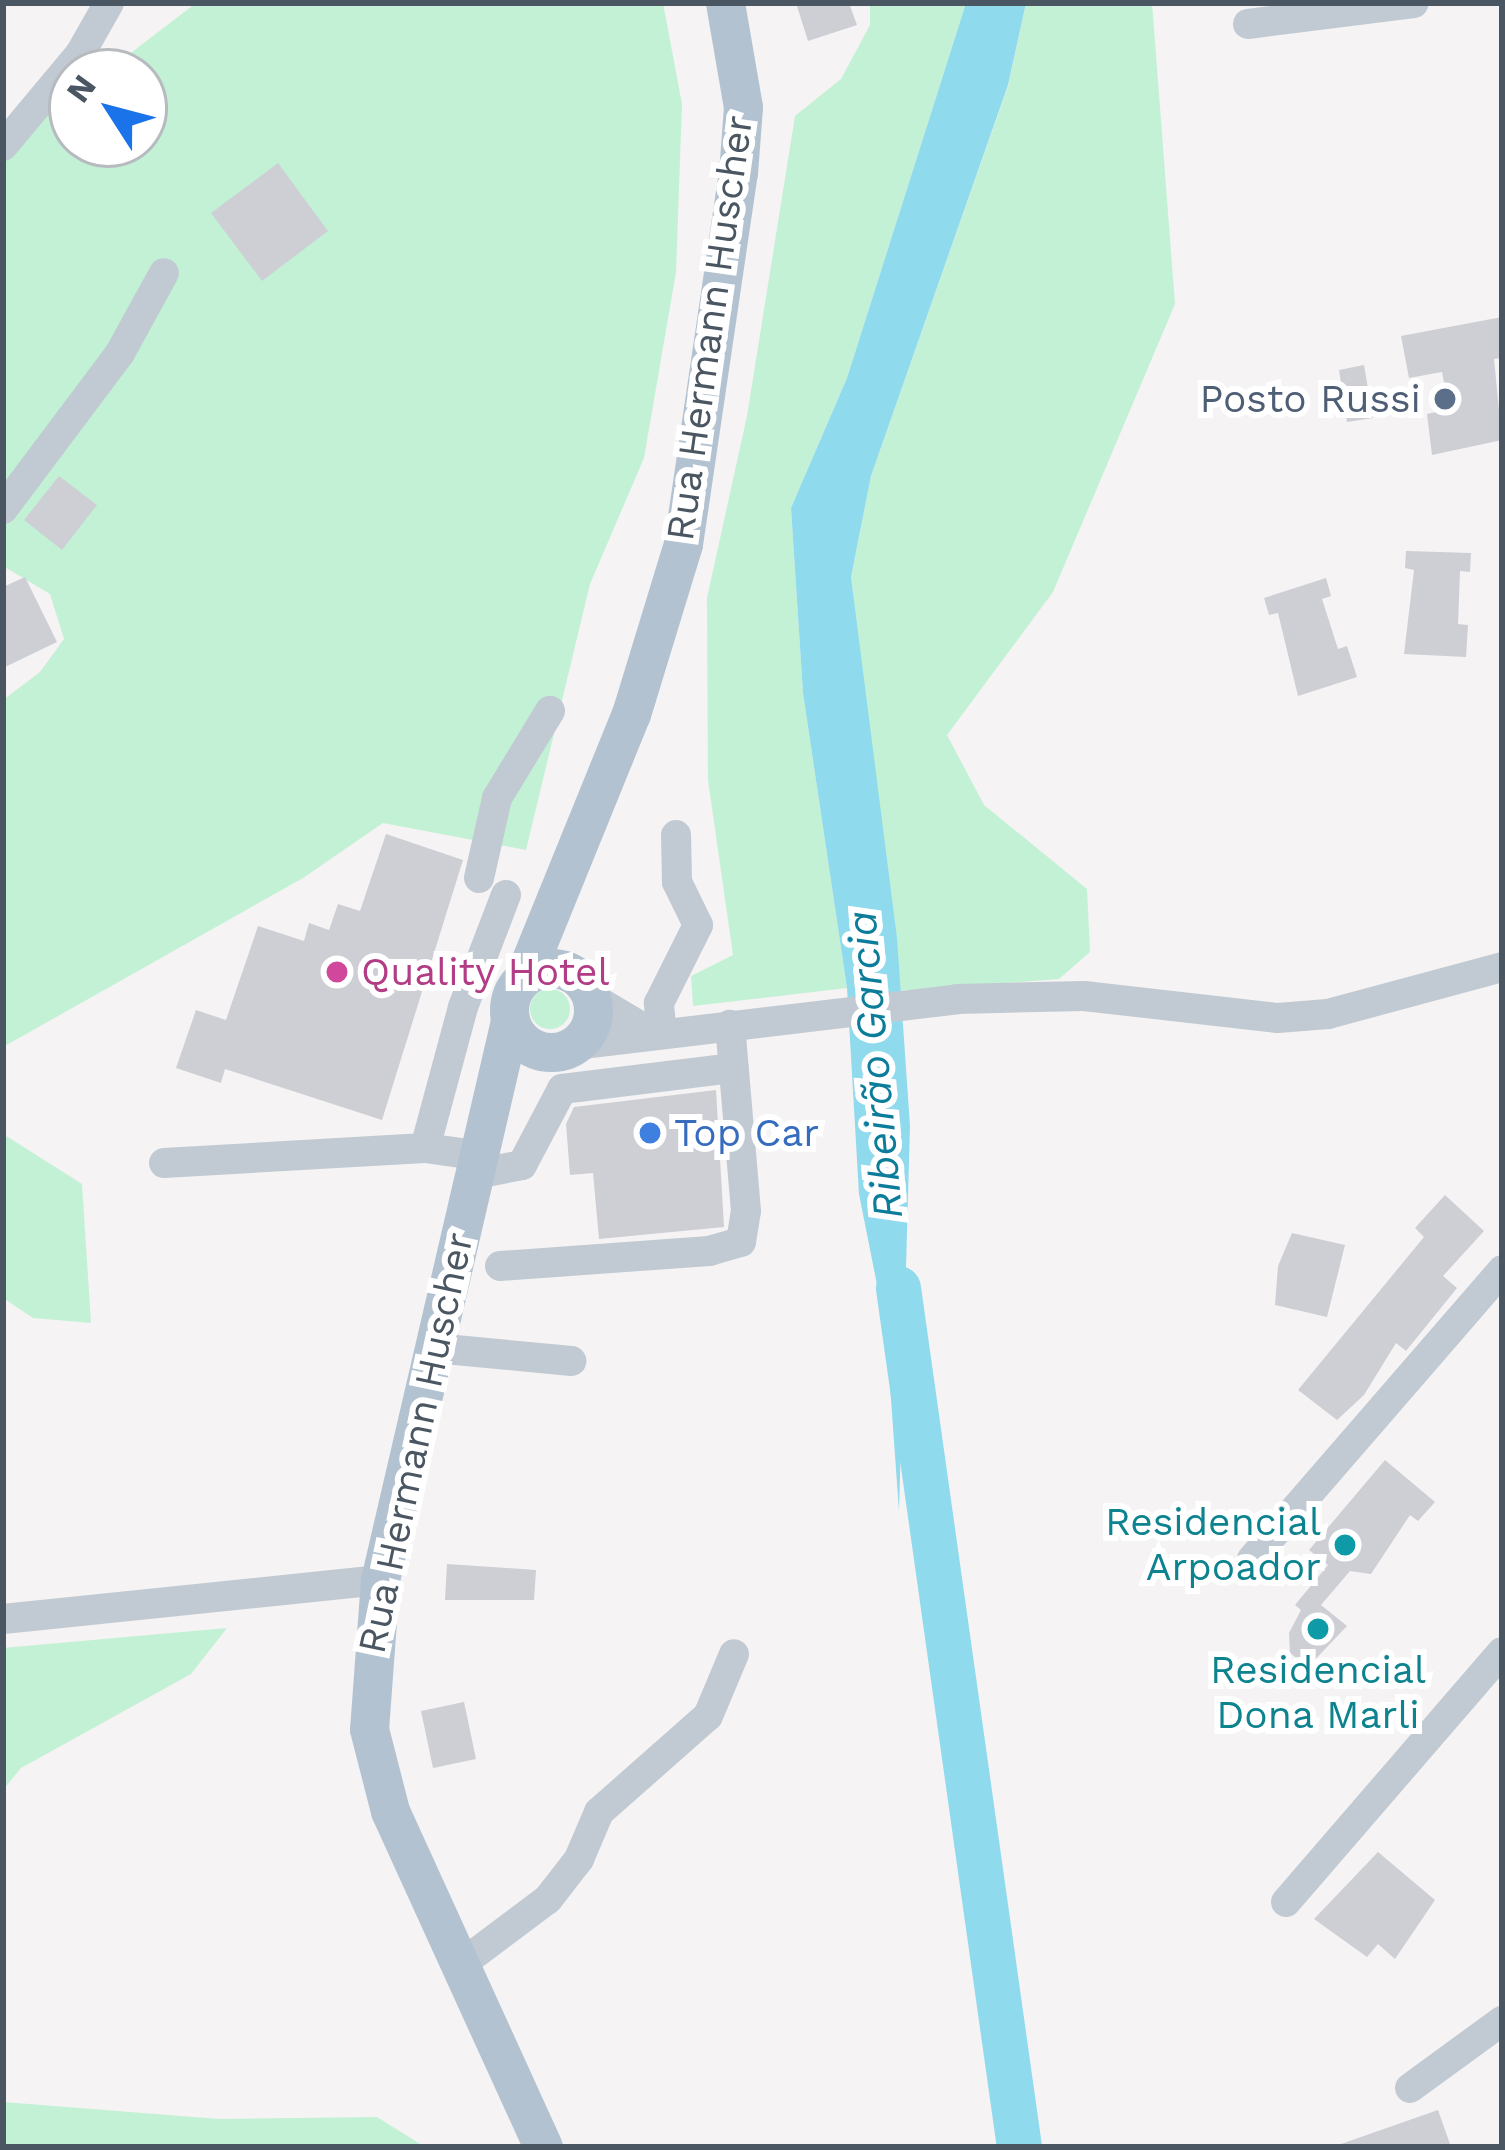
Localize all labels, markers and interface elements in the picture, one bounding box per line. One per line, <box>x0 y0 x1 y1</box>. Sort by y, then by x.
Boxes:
north arrow <box>48 48 168 168</box>
text: N <box>58 67 104 110</box>
street label: Rua Hermann Huscher <box>657 112 763 544</box>
place label: Posto Russi <box>1200 376 1421 422</box>
marker: Posto Russi <box>1432 386 1458 412</box>
water label: Ribeirão Garcia <box>836 909 914 1221</box>
place label: Quality Hotel <box>361 949 611 995</box>
marker: Quality Hotel <box>324 959 350 985</box>
place label: Top Car <box>674 1110 819 1156</box>
marker: Top Car <box>637 1120 663 1146</box>
street label: Rua Hermann Huscher <box>348 1228 484 1658</box>
place label: Residencial Arpoador <box>1105 1500 1321 1591</box>
marker: Residencial Arpoador <box>1332 1532 1358 1558</box>
marker: Residencial Dona Marli <box>1305 1616 1331 1642</box>
place label: Residencial Dona Marli <box>1210 1648 1426 1739</box>

